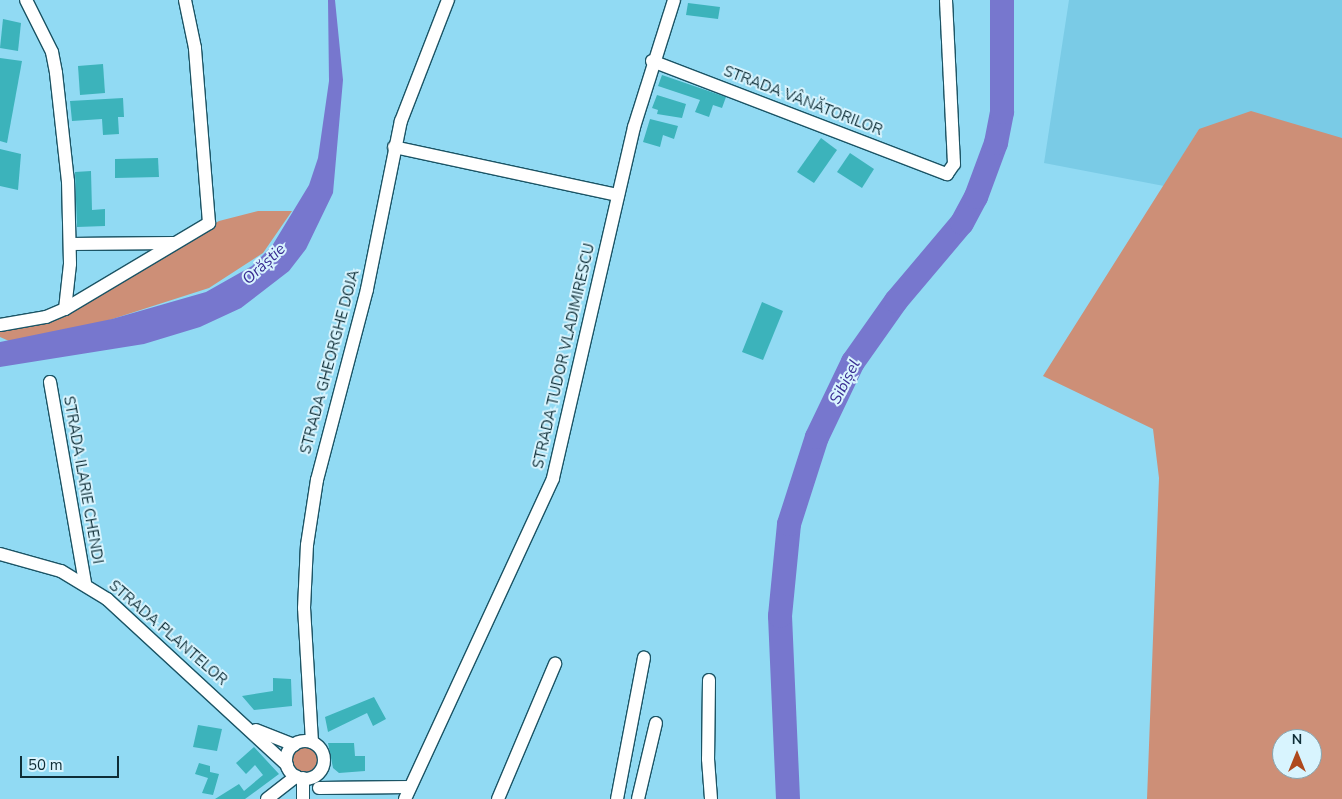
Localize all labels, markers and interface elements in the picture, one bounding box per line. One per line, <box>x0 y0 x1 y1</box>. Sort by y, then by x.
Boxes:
street label: STRADA VÂNĂTORILOR <box>721 62 885 140</box>
water label: Orăștie <box>238 239 290 289</box>
street label: STRADA TUDOR VLADIMIRESCU <box>529 242 599 470</box>
street label: STRADA GHEORGHE DOJA <box>297 268 363 456</box>
water label: Sibișel <box>826 356 864 408</box>
street label: STRADA ILARIE CHENDI <box>59 395 107 565</box>
street label: STRADA PLANTELOR <box>105 577 231 689</box>
north arrow <box>1272 729 1322 779</box>
text: N <box>1292 730 1302 749</box>
scale bar <box>22 746 121 778</box>
text: 50 m <box>28 755 63 775</box>

